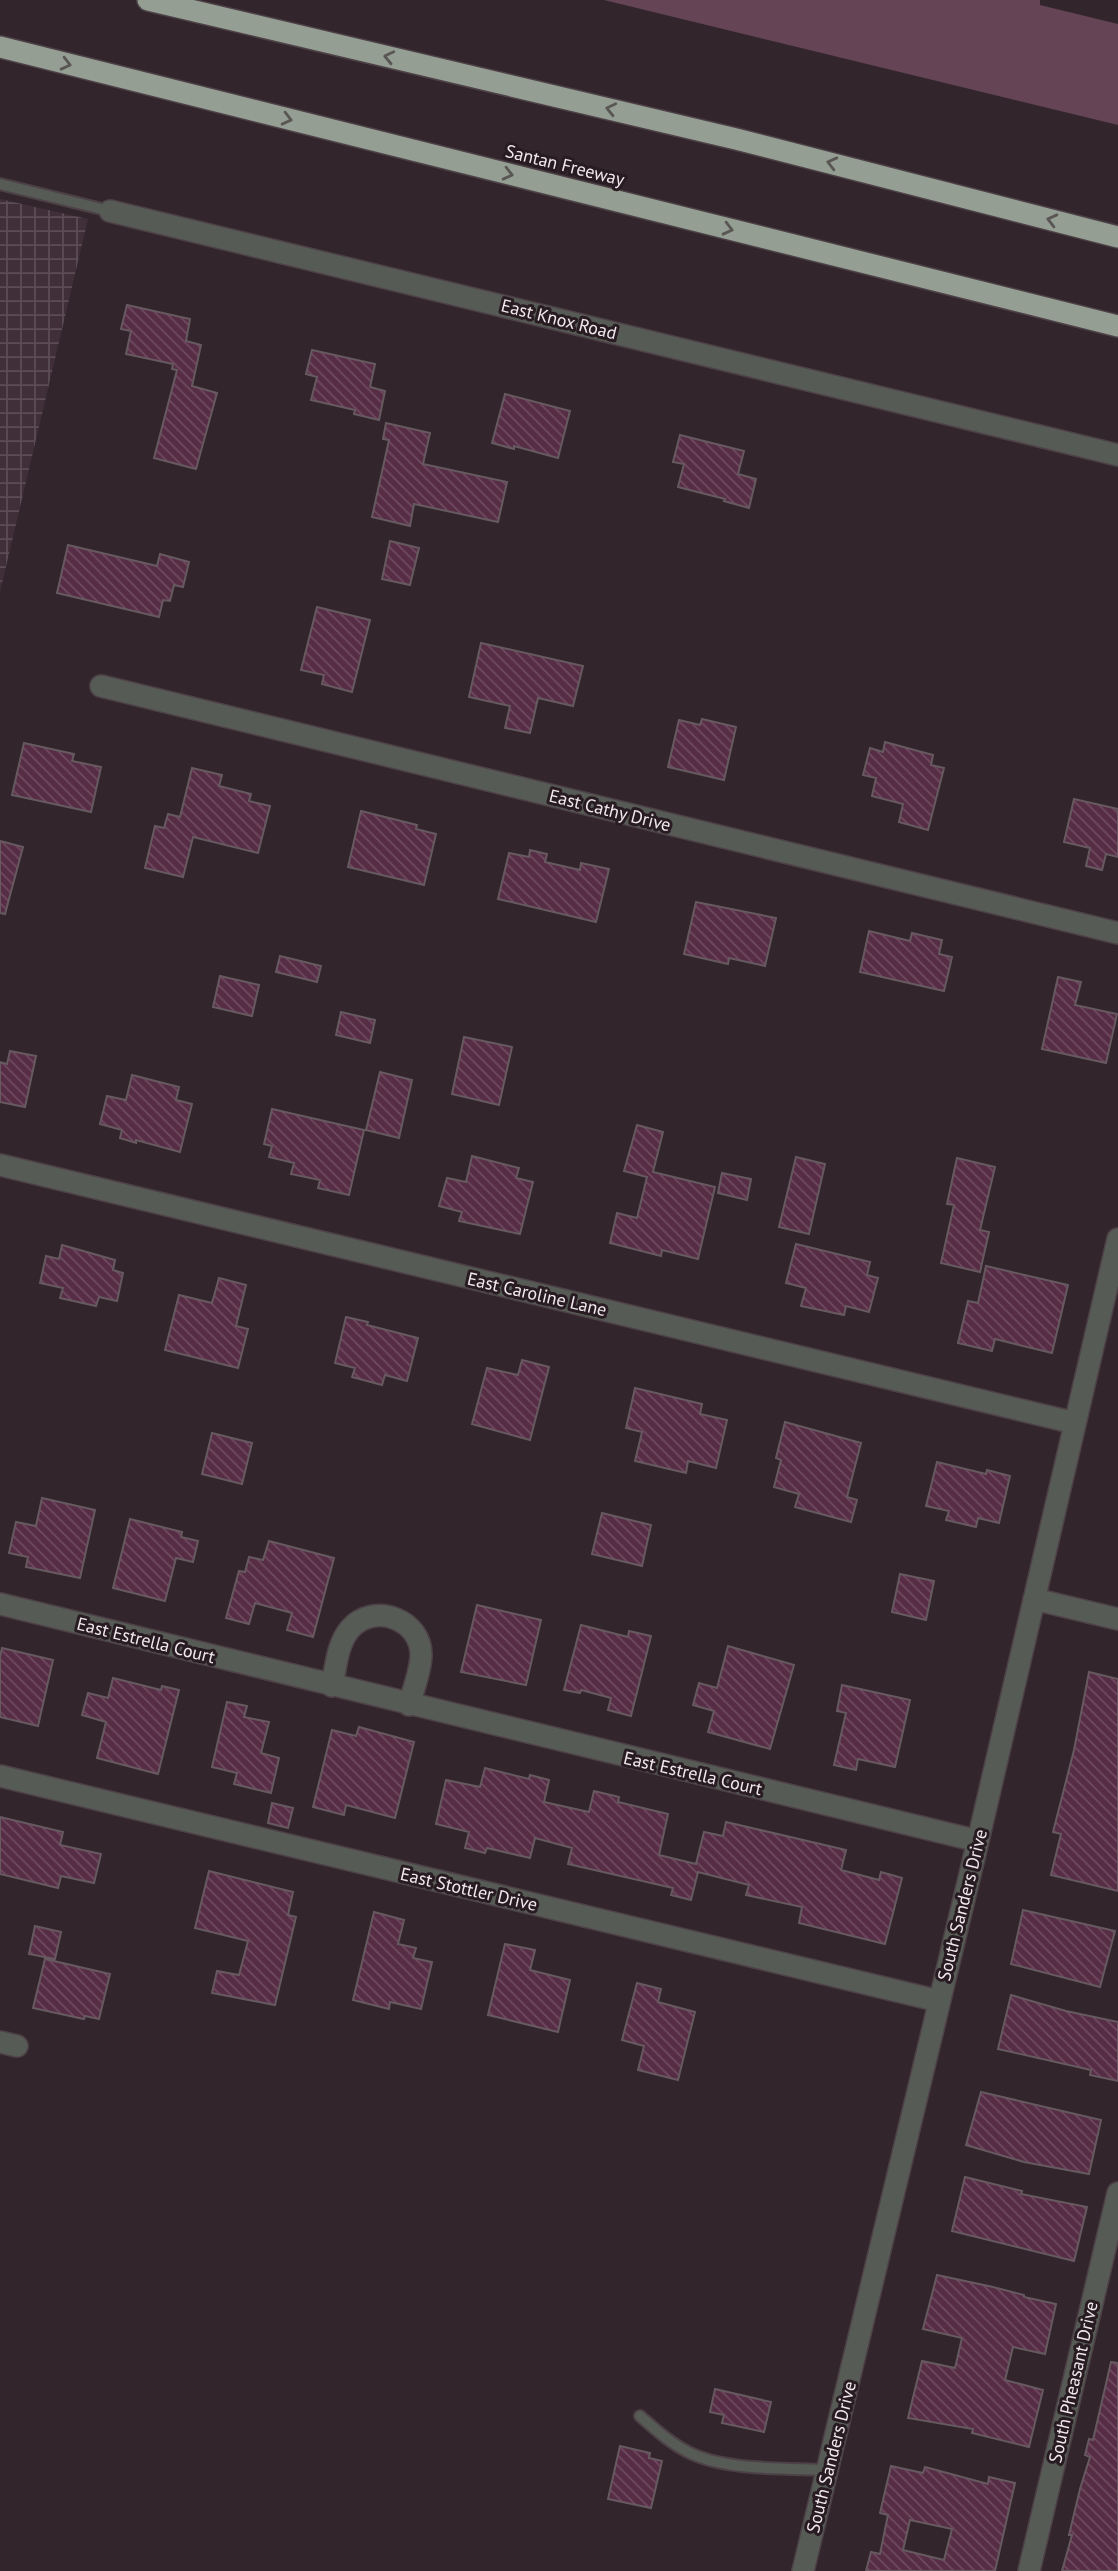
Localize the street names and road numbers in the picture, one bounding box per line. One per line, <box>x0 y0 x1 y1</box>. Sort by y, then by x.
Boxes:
street label: Santan Freeway <box>503 139 627 191</box>
street label: East Knox Road <box>499 294 619 344</box>
street label: East Cathy Drive <box>547 784 673 836</box>
street label: East Caroline Lane <box>465 1267 609 1321</box>
street label: East Estrella Court <box>74 1612 218 1668</box>
street label: East Estrella Court <box>621 1746 765 1800</box>
street label: South Sanders Drive <box>932 1827 992 1983</box>
street label: East Stottler Drive <box>398 1862 540 1916</box>
street label: South Pheasant Drive <box>1043 2299 1103 2465</box>
street label: South Sanders Drive <box>801 2379 861 2535</box>

